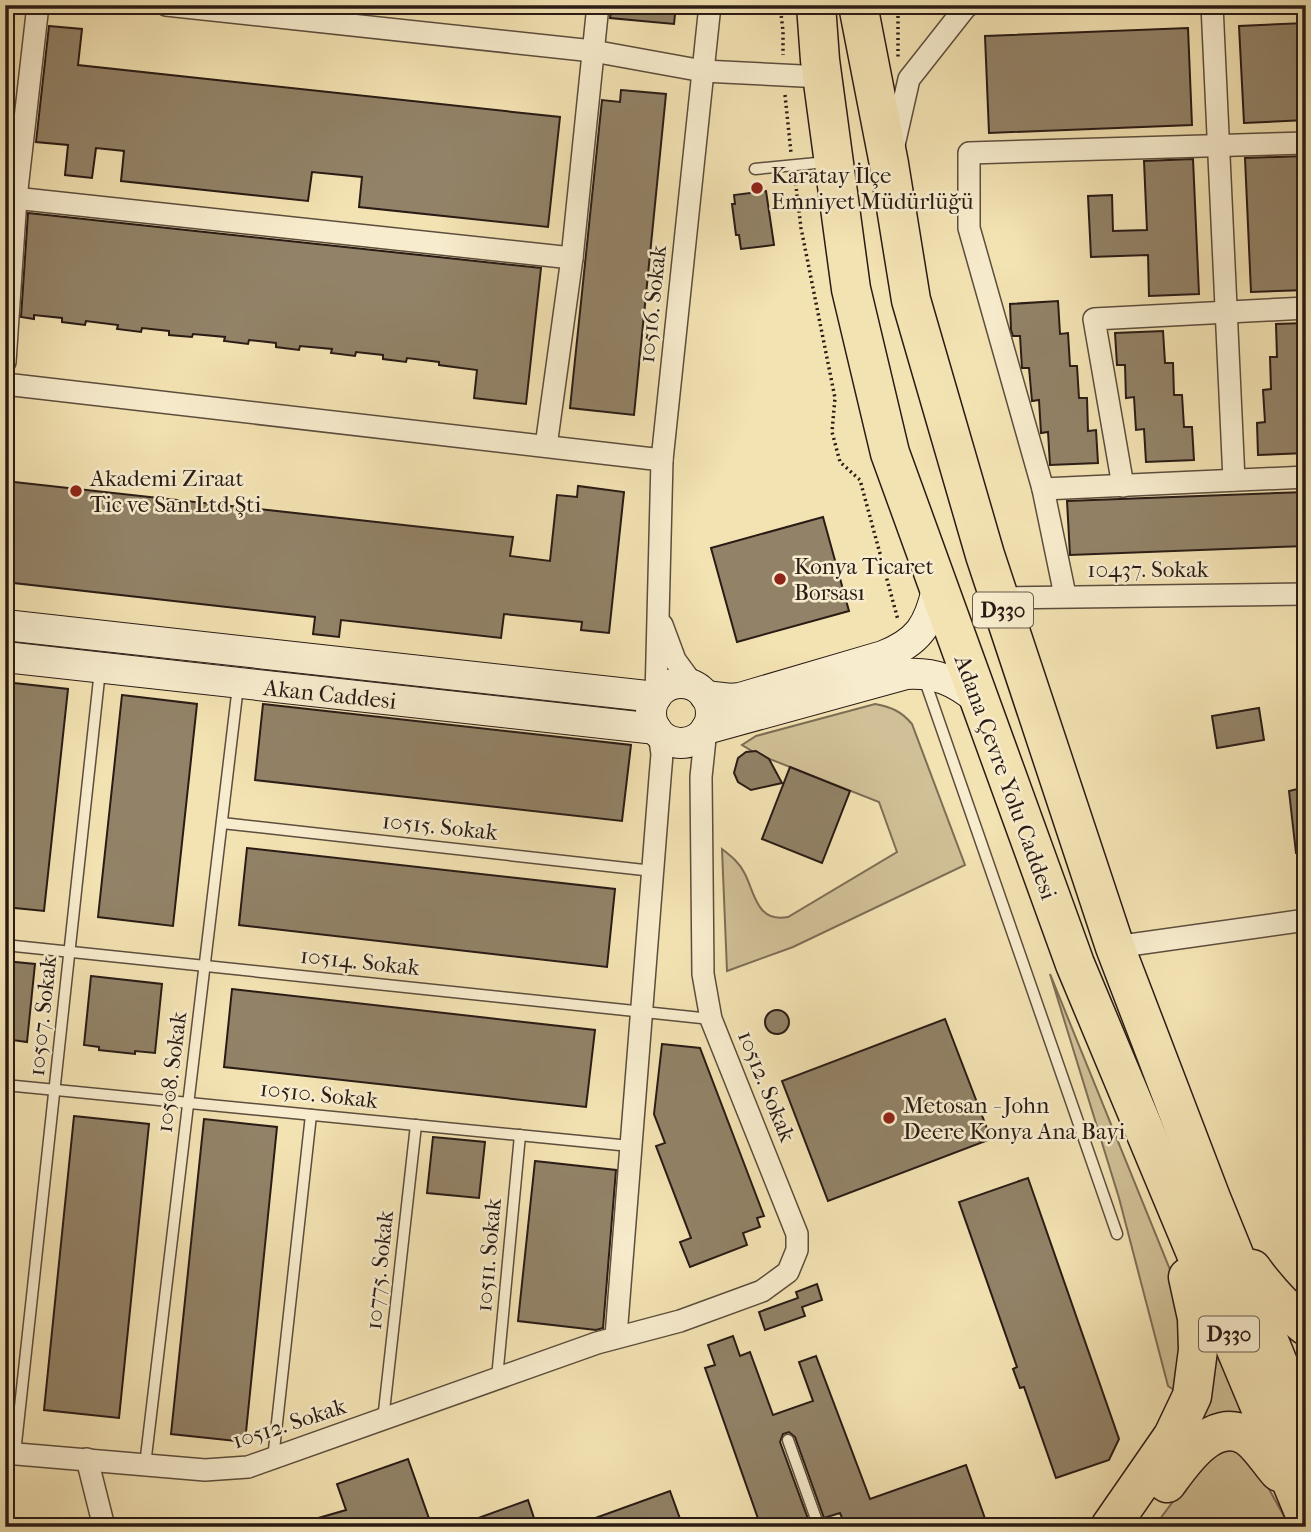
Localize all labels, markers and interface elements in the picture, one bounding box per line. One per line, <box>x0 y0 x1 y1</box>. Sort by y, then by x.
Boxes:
place label: Karatay İlçe Emniyet Müdürlüğü <box>771 162 974 215</box>
marker: Karatay İlçe Emniyet Müdürlüğü <box>749 180 765 196</box>
street label: 10516. Sokak <box>633 243 672 364</box>
place label: Akademi Ziraat Tic ve San Ltd Şti <box>89 465 262 518</box>
marker: Akademi Ziraat Tic ve San Ltd Şti <box>68 483 84 499</box>
place label: Konya Ticaret Borsası <box>794 553 934 606</box>
street label: 10437. Sokak <box>1087 556 1210 583</box>
marker: Konya Ticaret Borsası <box>772 571 788 587</box>
road number: D330 <box>973 592 1033 628</box>
street label: Adana Çevre Yolu Caddesi <box>948 650 1062 903</box>
street label: Akan Caddesi <box>261 674 398 715</box>
street label: 10515. Sokak <box>381 807 500 846</box>
street label: 10514. Sokak <box>299 942 422 981</box>
street label: 10507. Sokak <box>23 953 62 1078</box>
street label: 10508. Sokak <box>151 1009 192 1134</box>
street label: 10512. Sokak <box>732 1027 802 1147</box>
street label: 10510. Sokak <box>259 1075 380 1114</box>
place label: Metosan - John Deere Konya Ana Bayi <box>903 1092 1125 1145</box>
marker: Metosan - John Deere Konya Ana Bayi <box>881 1110 897 1126</box>
street label: 10511. Sokak <box>470 1196 507 1313</box>
street label: 10775. Sokak <box>360 1208 399 1331</box>
road number: D330 <box>1199 1316 1259 1352</box>
street label: 10512. Sokak <box>229 1392 350 1455</box>

